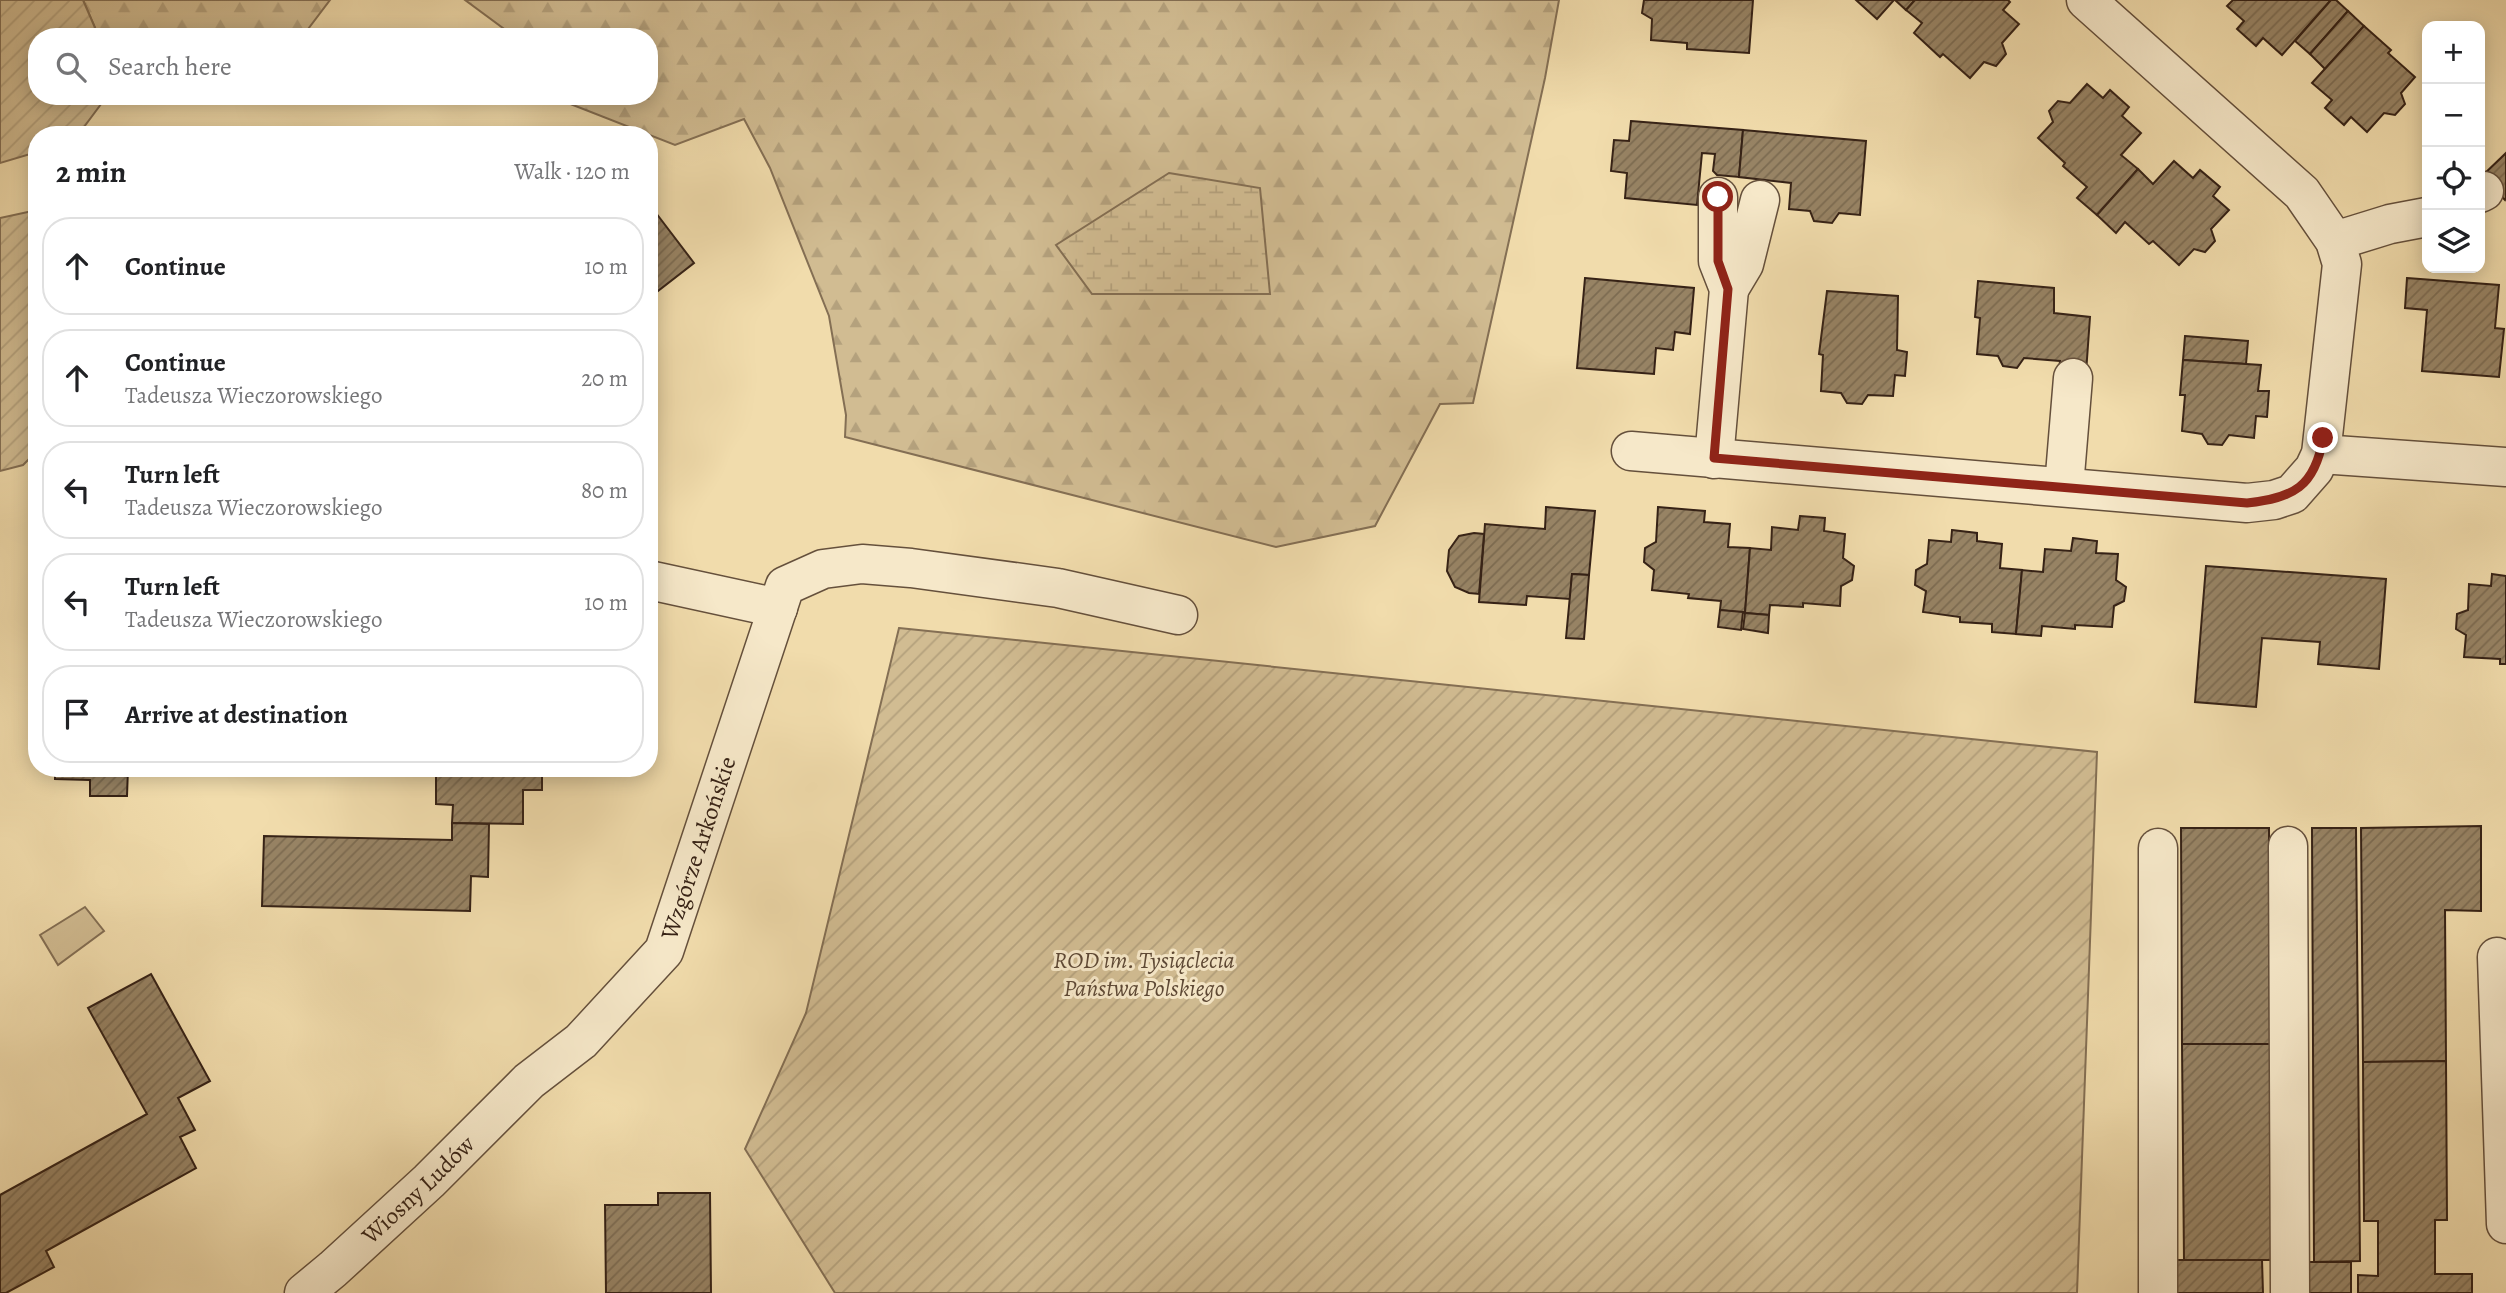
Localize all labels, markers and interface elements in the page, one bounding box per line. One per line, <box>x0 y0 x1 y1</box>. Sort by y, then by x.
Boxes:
map controls <box>2422 21 2485 273</box>
button: + <box>2422 21 2485 84</box>
search box <box>28 28 658 105</box>
icon: search <box>52 48 90 86</box>
text: Search here <box>108 49 232 84</box>
button: − <box>2422 84 2485 147</box>
button: locate <box>2422 147 2485 210</box>
text: 2 min <box>56 152 126 192</box>
text: Walk · 120 m <box>514 156 630 187</box>
route start <box>1702 181 1733 212</box>
button: layers <box>2422 210 2485 273</box>
icon: ahead <box>58 247 96 285</box>
text: Continue <box>125 249 226 284</box>
text: 10 m <box>584 251 628 282</box>
text: Continue <box>125 345 226 380</box>
icon: ahead <box>58 359 96 397</box>
text: 20 m <box>581 363 628 394</box>
text: Tadeusza Wieczorowskiego <box>125 380 383 411</box>
route end <box>2307 422 2338 453</box>
text: Turn left <box>125 457 220 492</box>
icon: left <box>58 471 96 509</box>
text: 80 m <box>581 475 628 506</box>
text: Tadeusza Wieczorowskiego <box>125 492 383 523</box>
text: Turn left <box>125 569 220 604</box>
icon: left <box>58 583 96 621</box>
text: 10 m <box>584 587 628 618</box>
text: Tadeusza Wieczorowskiego <box>125 604 383 635</box>
icon: arrive <box>58 695 96 733</box>
text: Arrive at destination <box>125 697 348 732</box>
street label: Wzgórze Arkońskie <box>653 752 743 944</box>
park label: ROD im. Tysiąclecia Państwa Polskiego <box>1053 944 1235 1004</box>
street label: Wiosny Ludów <box>354 1128 482 1252</box>

